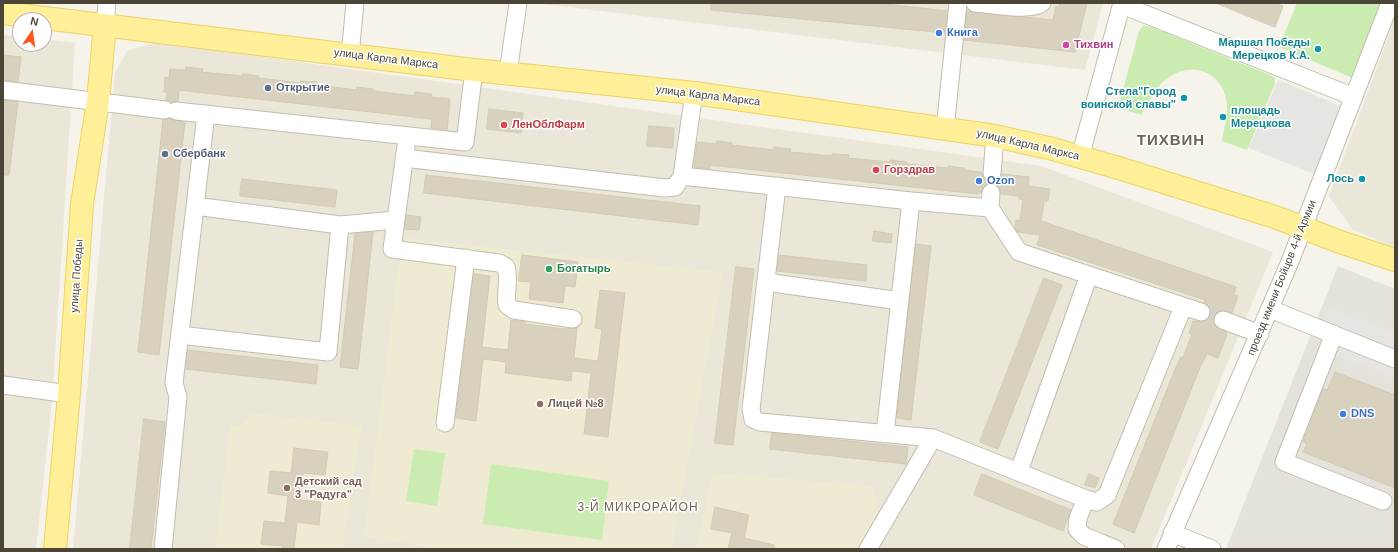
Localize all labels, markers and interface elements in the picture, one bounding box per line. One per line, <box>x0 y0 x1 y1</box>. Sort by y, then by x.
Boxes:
north arrow <box>12 12 52 52</box>
text: N <box>29 15 40 28</box>
place label: Книга <box>947 26 978 40</box>
marker: Книга <box>934 28 944 38</box>
place label: Маршал Победы Мерецков К.А. <box>1219 36 1310 62</box>
place label: Тихвин <box>1074 38 1113 52</box>
marker: Тихвин <box>1061 40 1071 50</box>
marker: Маршал Победы Мерецков К.А. <box>1313 44 1323 54</box>
street label: улица Карла Маркса <box>333 46 439 72</box>
place label: Открытие <box>276 81 330 95</box>
marker: Открытие <box>263 83 273 93</box>
street label: улица Карла Маркса <box>655 83 761 109</box>
place label: Стела"Город воинской славы" <box>1081 85 1176 111</box>
marker: Стела"Город воинской славы" <box>1179 93 1189 103</box>
place label: площадь Мерецкова <box>1231 104 1291 130</box>
marker: площадь Мерецкова <box>1218 112 1228 122</box>
place label: ЛенОблФарм <box>512 118 585 132</box>
marker: ЛенОблФарм <box>499 120 509 130</box>
street label: улица Карла Маркса <box>975 127 1081 163</box>
district label: ТИХВИН <box>1137 132 1205 150</box>
place label: Сбербанк <box>173 147 225 161</box>
marker: Сбербанк <box>160 149 170 159</box>
place label: Горздрав <box>884 163 935 177</box>
marker: Горздрав <box>871 165 881 175</box>
place label: Лось <box>1327 172 1354 186</box>
place label: Ozon <box>987 174 1014 188</box>
marker: Лось <box>1357 174 1367 184</box>
marker: Ozon <box>974 176 984 186</box>
street label: проезд имени Бойцов 4-й Армии <box>1245 198 1319 358</box>
street label: улица Победы <box>68 239 86 313</box>
place label: Богатырь <box>557 262 611 276</box>
marker: Богатырь <box>544 264 554 274</box>
place label: Лицей №8 <box>548 397 604 411</box>
marker: Лицей №8 <box>535 399 545 409</box>
place label: DNS <box>1351 407 1374 421</box>
marker: DNS <box>1338 409 1348 419</box>
place label: Детский сад 3 "Радуга" <box>295 475 362 501</box>
marker: Детский сад 3 "Радуга" <box>282 483 292 493</box>
district label: 3-Й МИКРОРАЙОН <box>577 501 699 515</box>

